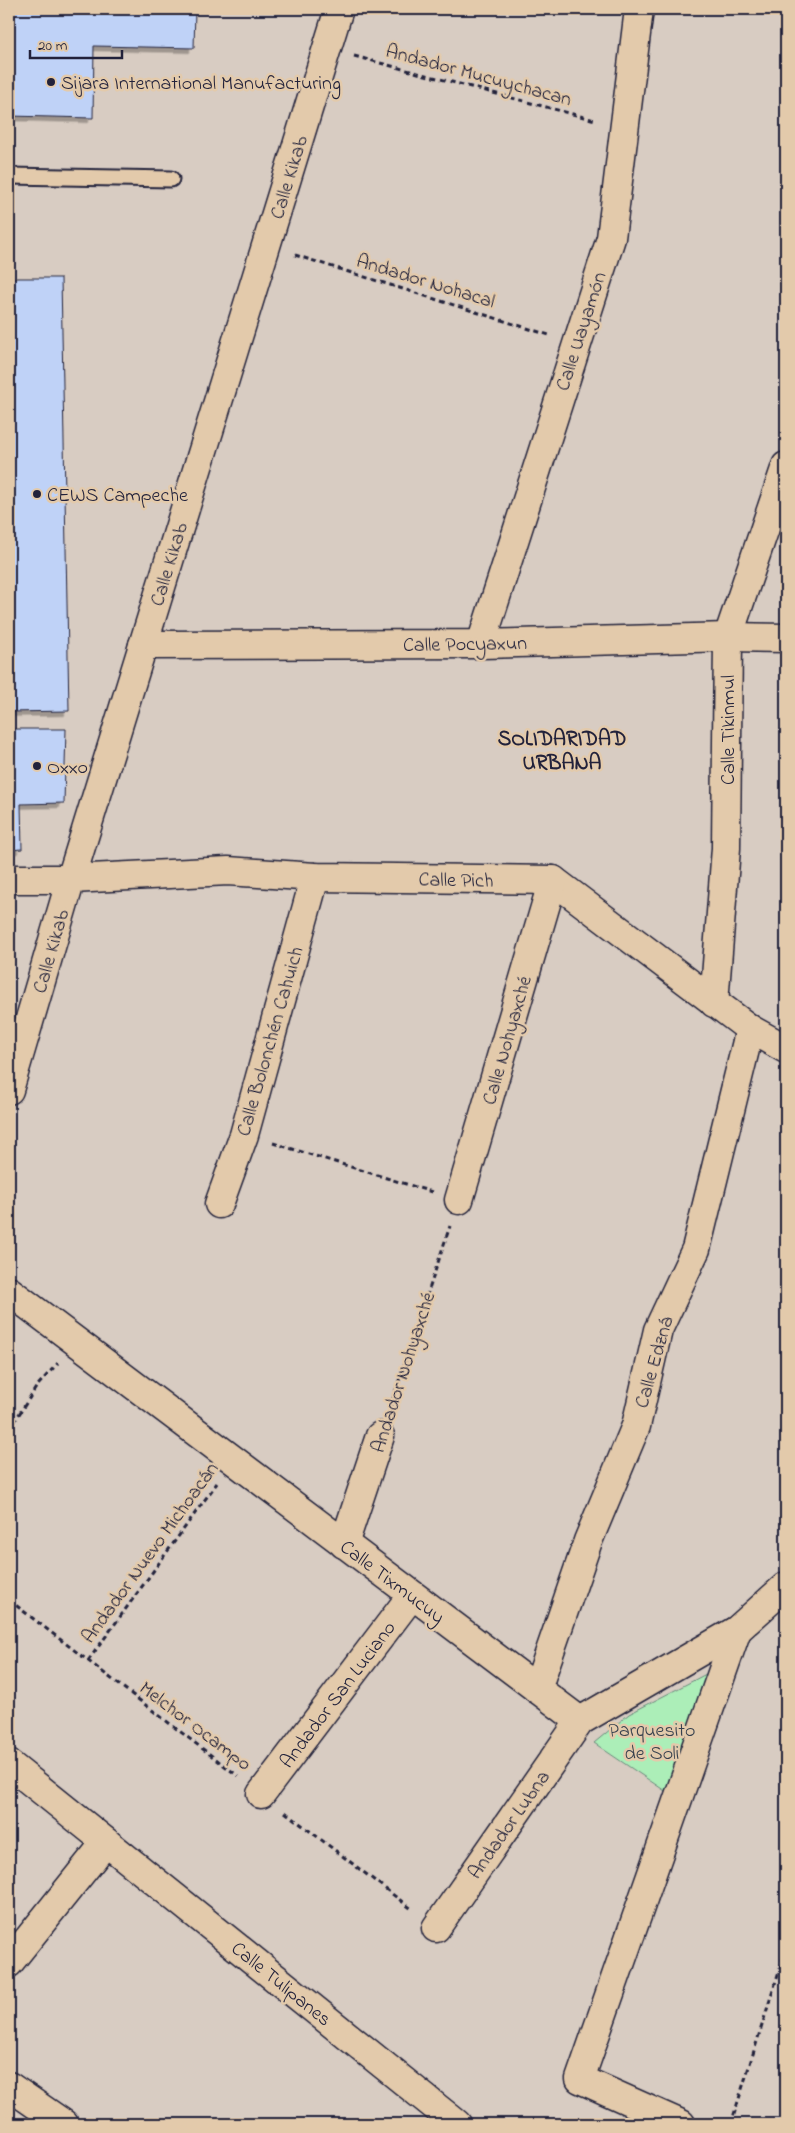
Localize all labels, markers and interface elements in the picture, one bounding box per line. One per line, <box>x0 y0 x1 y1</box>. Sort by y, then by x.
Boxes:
scale bar <box>30 28 122 60</box>
text: 20 m <box>38 35 68 57</box>
street label: Andador Mucuychacan <box>382 38 575 115</box>
place label: Sijara International Manufacturing <box>61 70 341 100</box>
marker: Sijara International Manufacturing <box>45 76 57 88</box>
street label: Calle Kikab <box>264 132 317 223</box>
street label: Andador Nohacal <box>352 248 498 317</box>
street label: Calle Uayamón <box>549 268 615 395</box>
place label: CEWS Campeche <box>47 482 188 511</box>
marker: CEWS Campeche <box>31 488 43 500</box>
street label: Calle Kikab <box>144 519 197 610</box>
street label: Calle Pocyaxun <box>403 630 528 661</box>
street label: Calle Tikinmul <box>715 675 744 785</box>
district label: SOLIDARIDAD URBANA <box>498 725 626 779</box>
place label: Oxxo <box>47 754 88 783</box>
marker: Oxxo <box>31 760 43 772</box>
street label: Calle Pich <box>418 866 494 897</box>
street label: Calle Kikab <box>27 906 78 997</box>
street label: Calle Bolonchén Cahuich <box>230 943 312 1140</box>
street label: Calle Nohyaxché <box>476 973 541 1109</box>
street label: Andador Nohyaxché <box>365 1289 444 1457</box>
street label: Calle Edzná <box>628 1313 682 1412</box>
street label: Andador Nuevo Michoacán <box>75 1457 227 1650</box>
street label: Calle Tixmucuy <box>333 1534 450 1632</box>
street label: Andador San Luciano <box>274 1616 404 1775</box>
street label: Melchor Ocampo <box>132 1675 257 1779</box>
park label: Parquesito de Soli <box>609 1717 695 1769</box>
street label: Andador Lubna <box>462 1765 558 1886</box>
street label: Calle Tulipanes <box>224 1935 337 2035</box>

